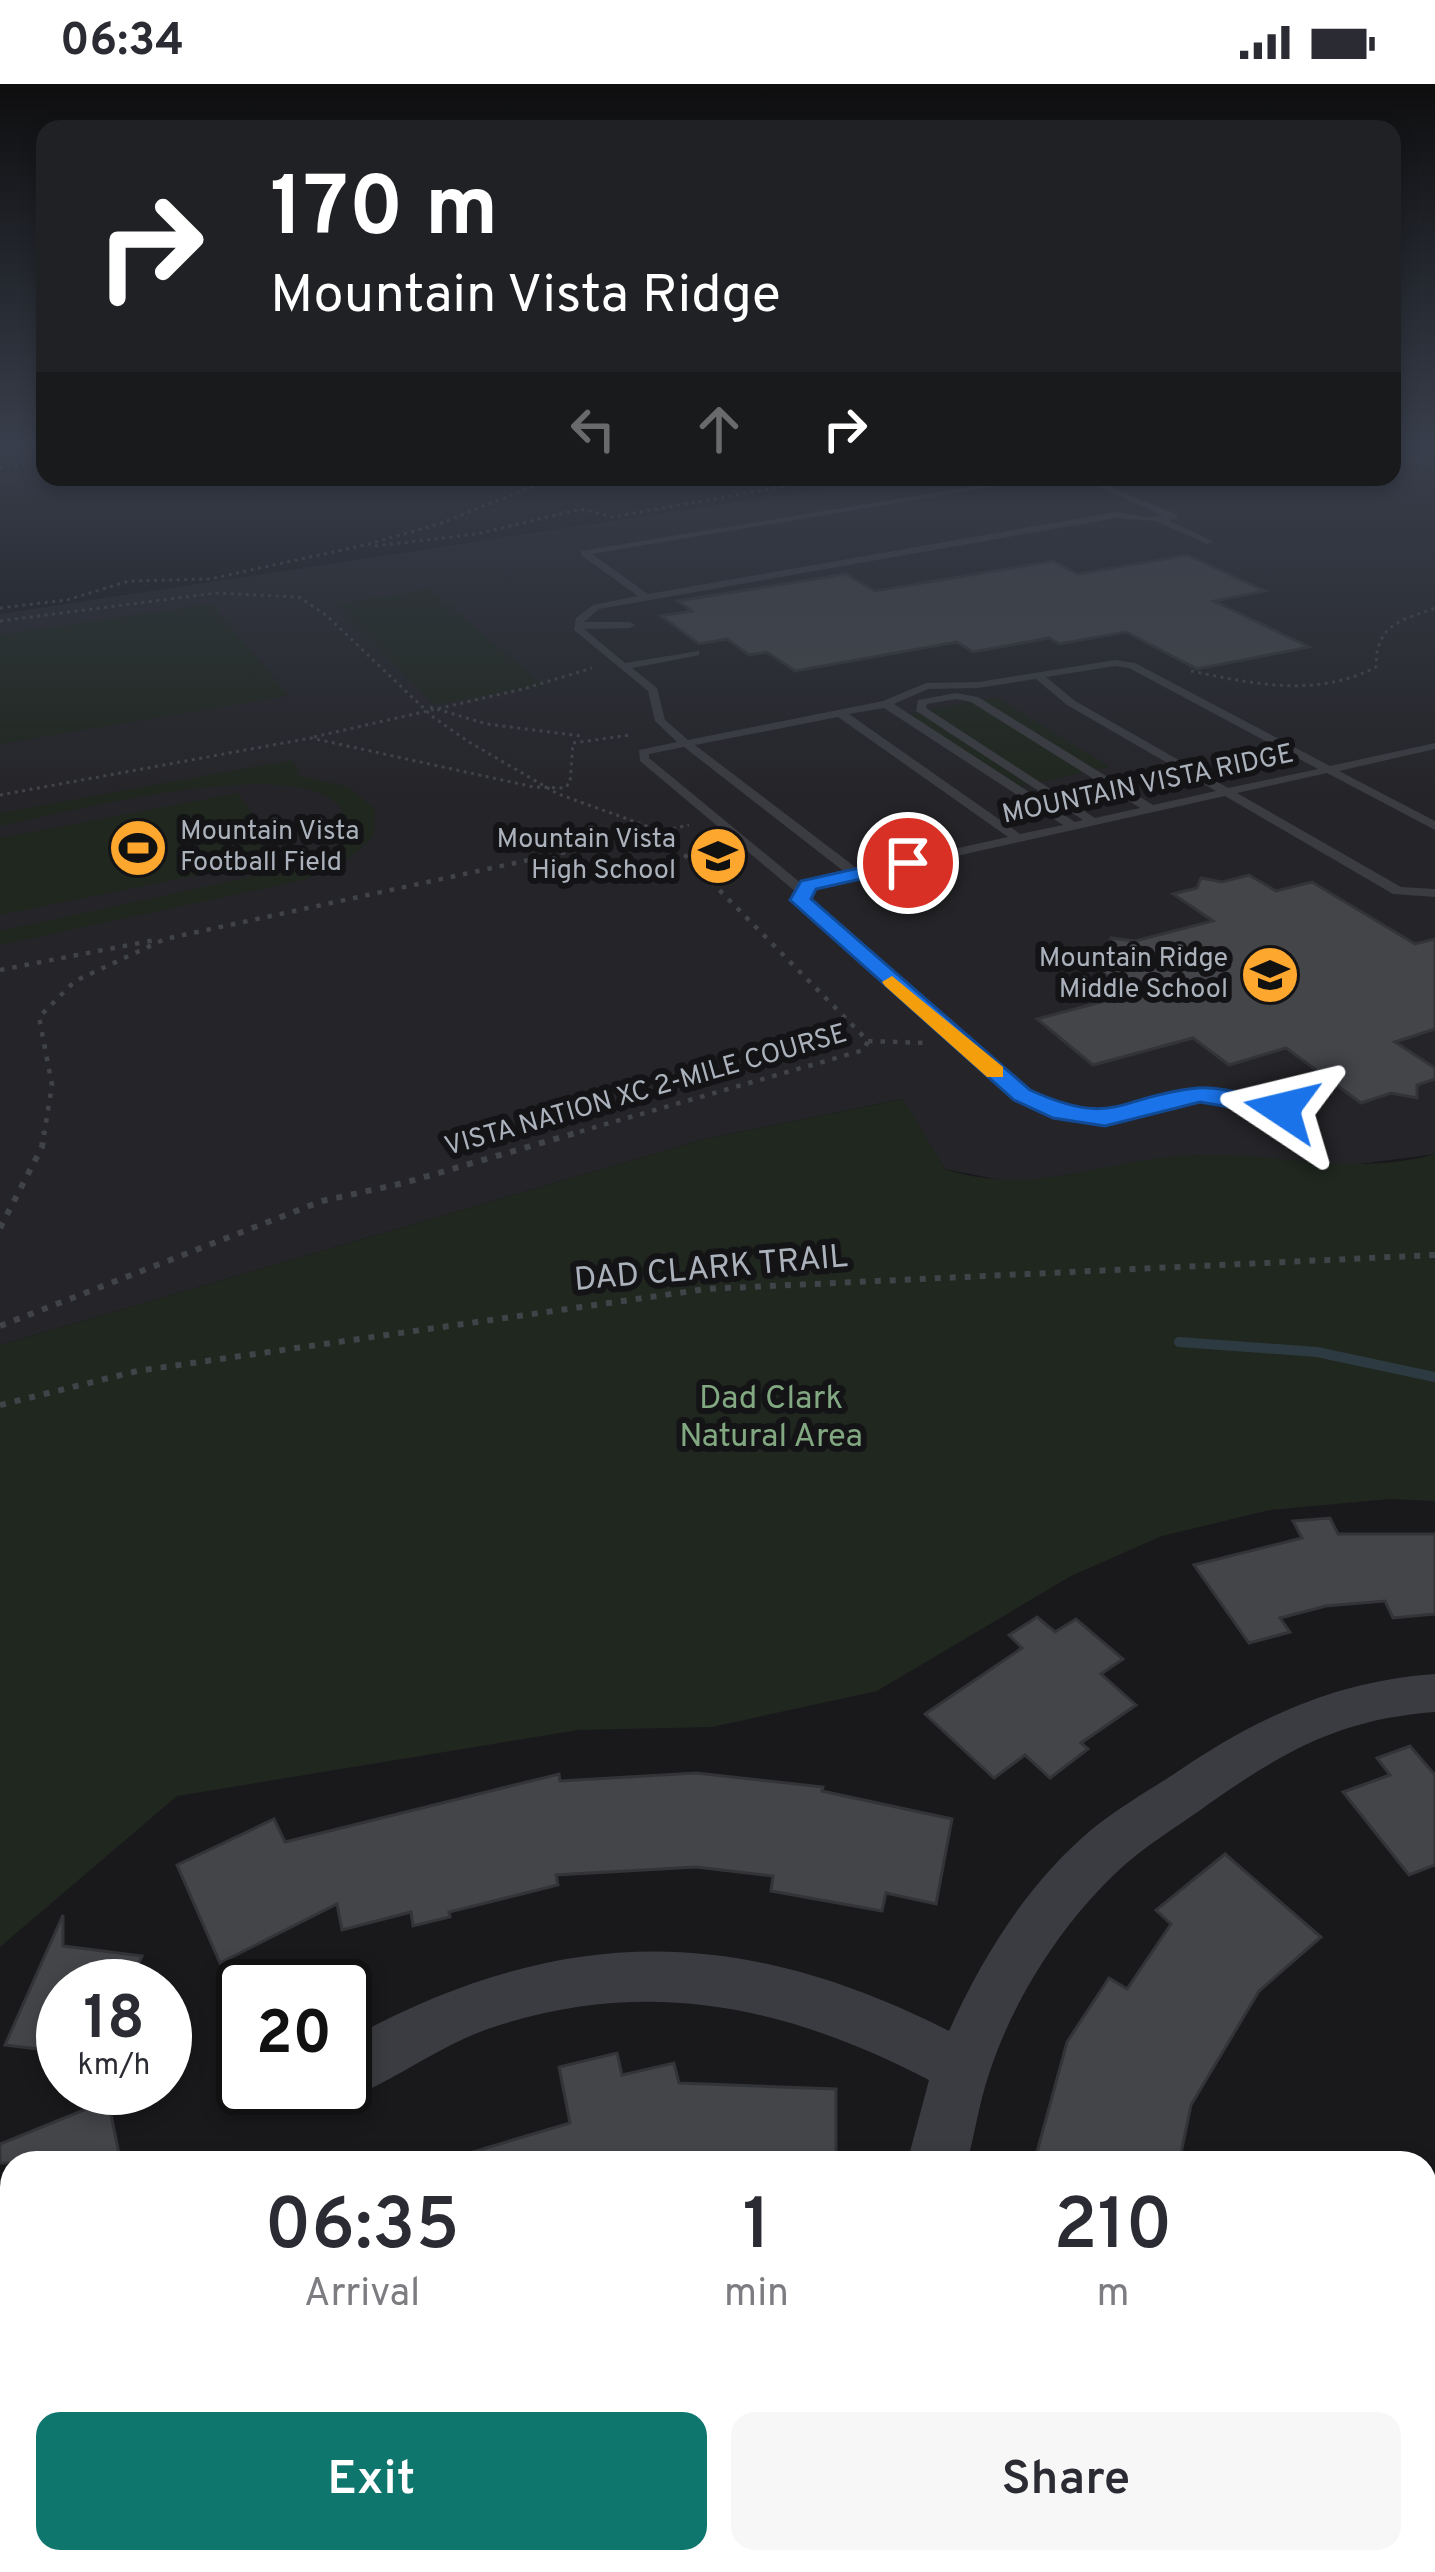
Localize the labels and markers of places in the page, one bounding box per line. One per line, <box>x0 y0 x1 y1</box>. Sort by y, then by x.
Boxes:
pin <box>857 812 959 914</box>
place label: Mountain Vista Football Field <box>180 815 359 880</box>
sports icon: Mountain Vista Football Field <box>107 817 169 879</box>
place label: Mountain Vista High School <box>497 823 676 888</box>
school or university icon: Mountain Vista High School <box>687 825 749 887</box>
place label: Mountain Ridge Middle School <box>1039 942 1228 1007</box>
school or university icon: Mountain Ridge Middle School <box>1239 944 1301 1006</box>

